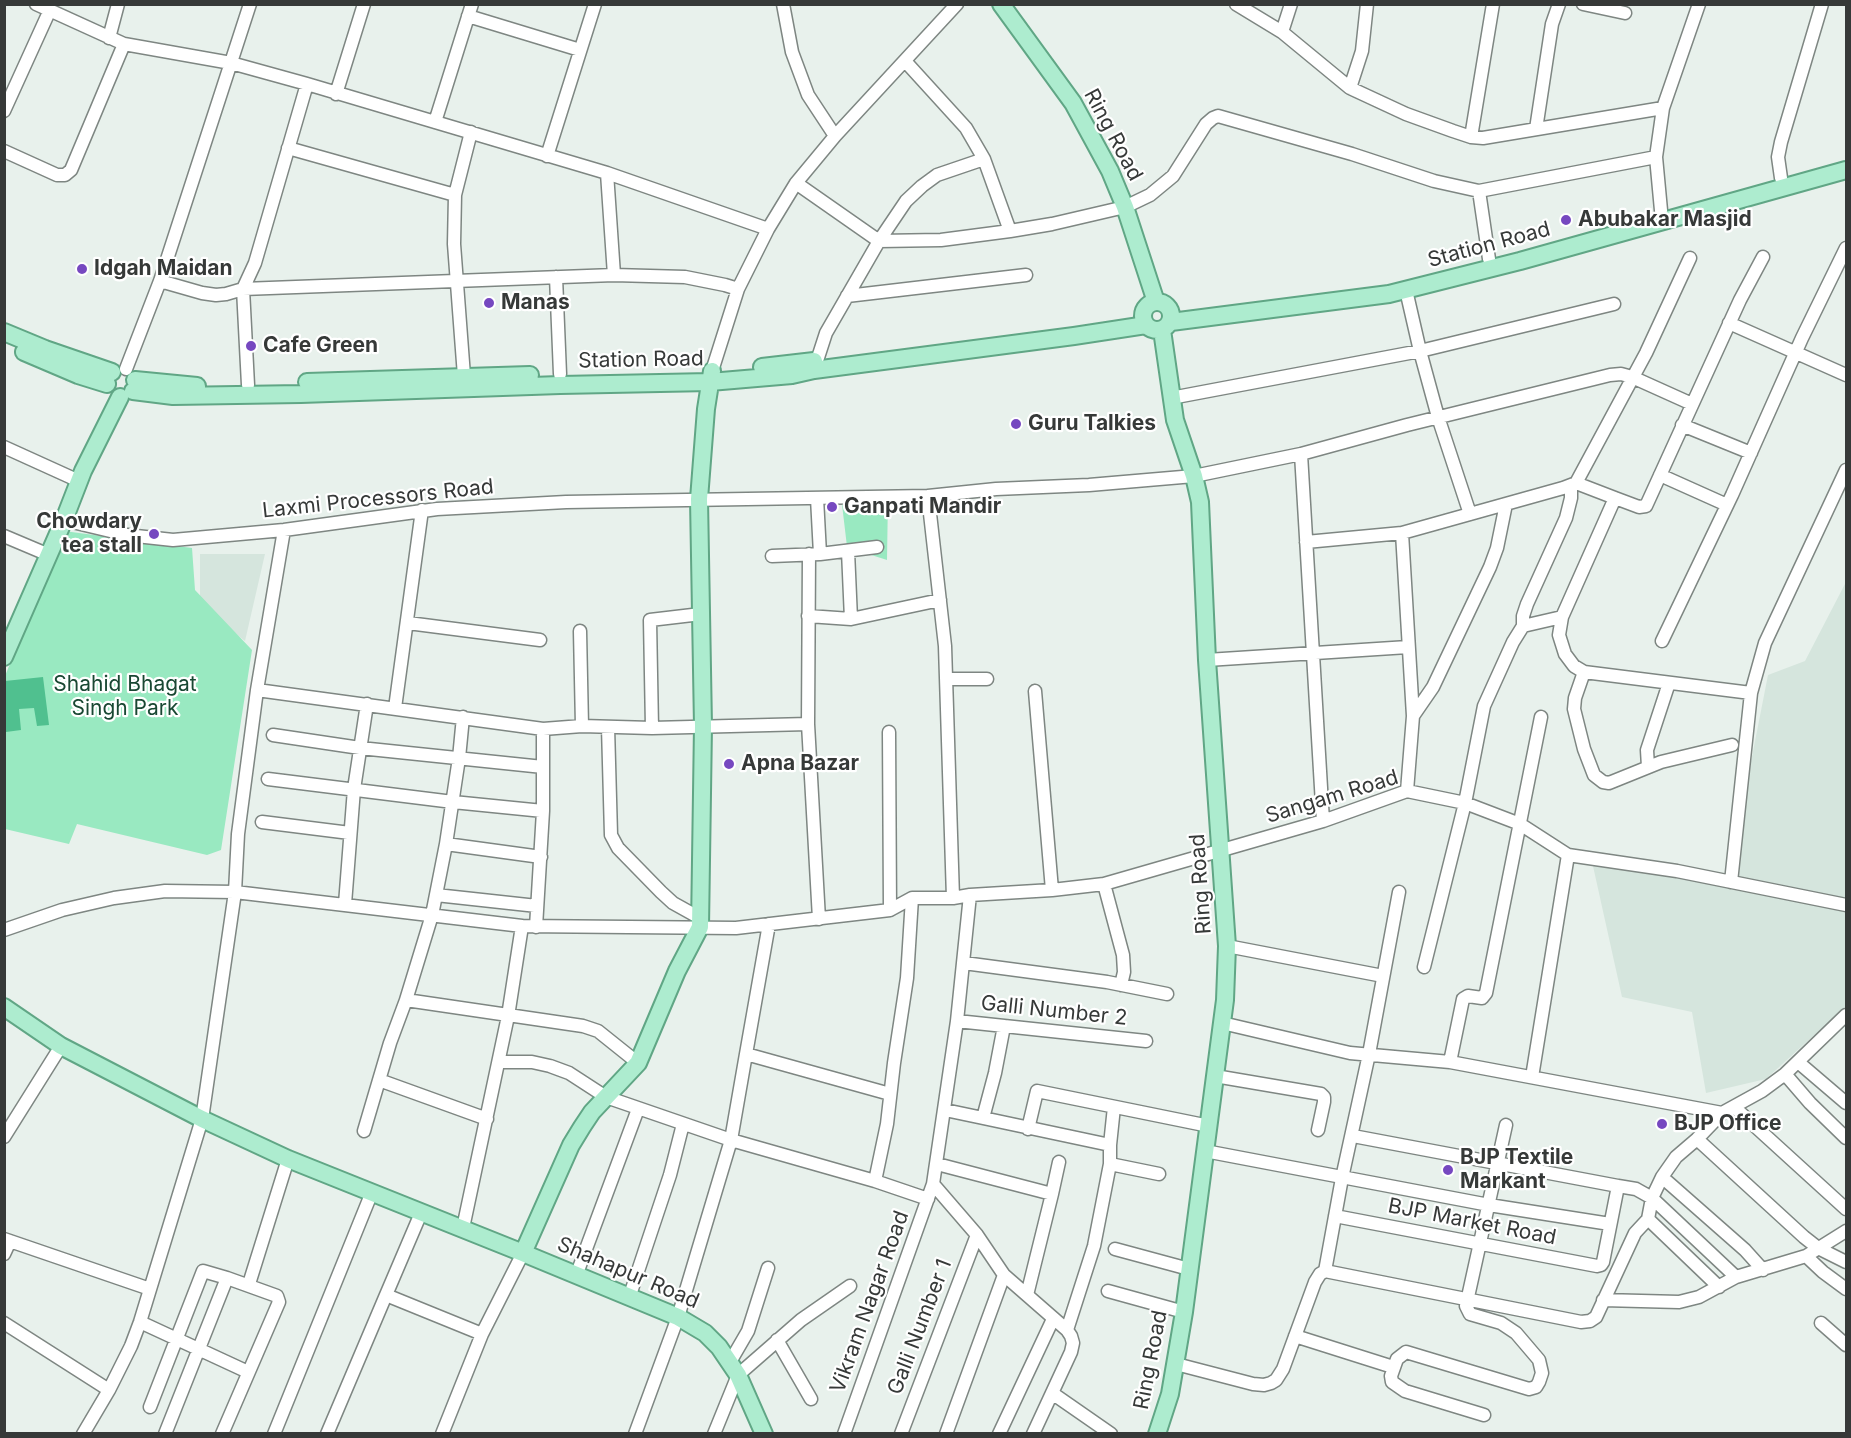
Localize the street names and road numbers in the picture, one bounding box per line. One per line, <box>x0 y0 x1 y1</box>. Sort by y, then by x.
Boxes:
street label: Ring Road <box>1078 85 1148 185</box>
street label: Station Road <box>1425 217 1553 273</box>
street label: Station Road <box>578 346 704 374</box>
street label: Laxmi Processors Road <box>261 474 495 524</box>
street label: Sangam Road <box>1263 765 1401 829</box>
street label: Ring Road <box>1185 833 1217 935</box>
street label: Galli Number 2 <box>980 991 1128 1031</box>
street label: BJP Market Road <box>1386 1193 1558 1251</box>
street label: Vikram Nagar Road <box>825 1208 915 1396</box>
street label: Shahapur Road <box>553 1232 703 1314</box>
street label: Galli Number 1 <box>883 1256 957 1398</box>
street label: Ring Road <box>1129 1308 1173 1412</box>

